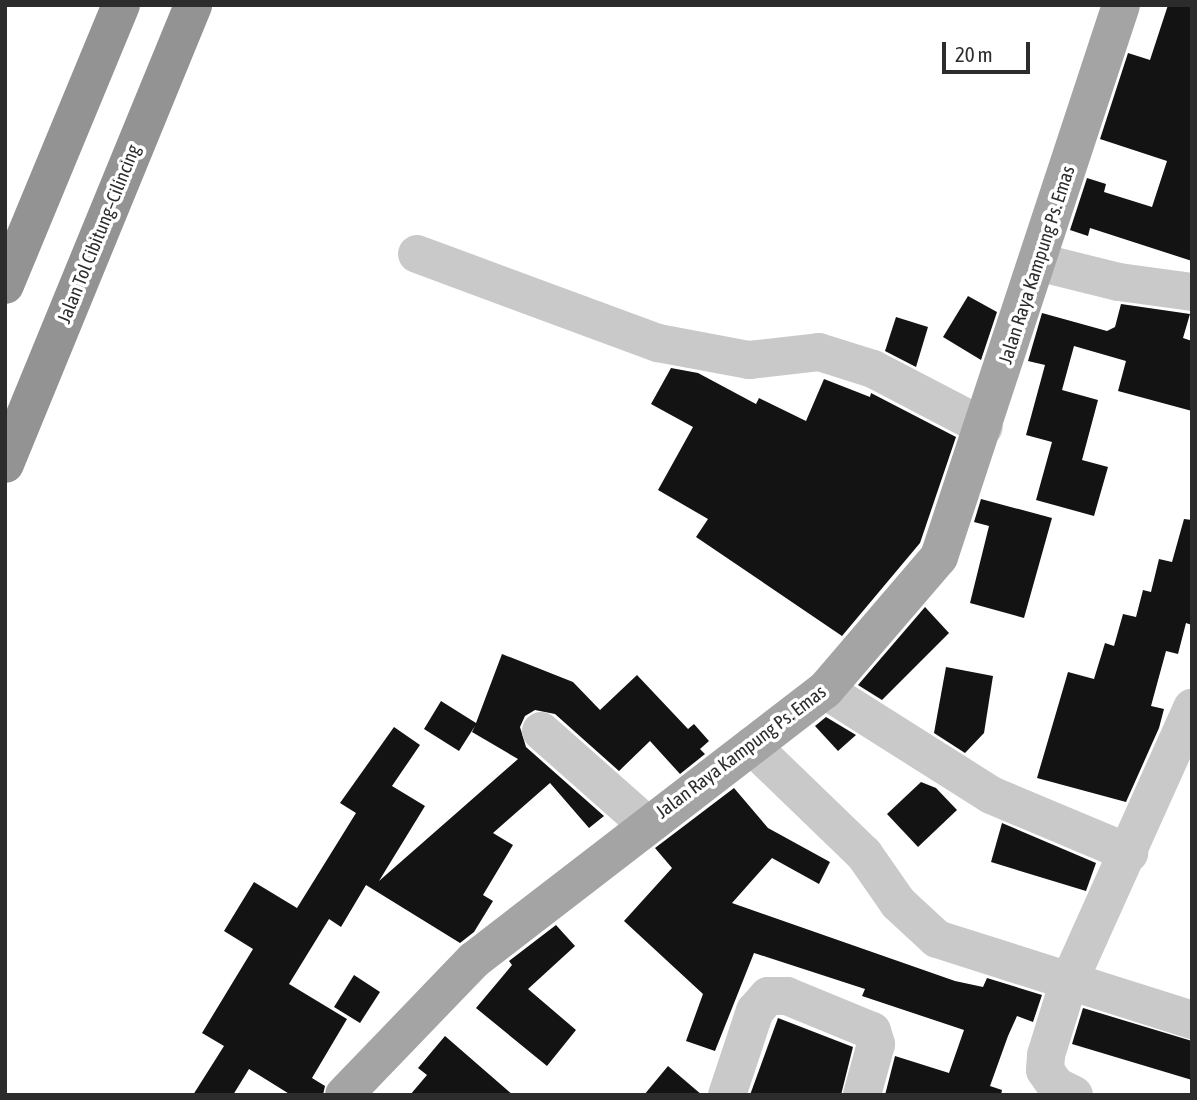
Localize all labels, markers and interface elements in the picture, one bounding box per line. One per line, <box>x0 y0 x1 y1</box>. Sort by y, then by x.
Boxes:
scale bar <box>945 28 1032 72</box>
text: 20 m <box>955 42 993 66</box>
street label: Jalan Tol Cibitung–Cilincing <box>53 141 145 327</box>
street label: Jalan Raya Kampung Ps. Emas <box>994 163 1080 367</box>
street label: Jalan Raya Kampung Ps. Emas <box>652 681 830 823</box>

